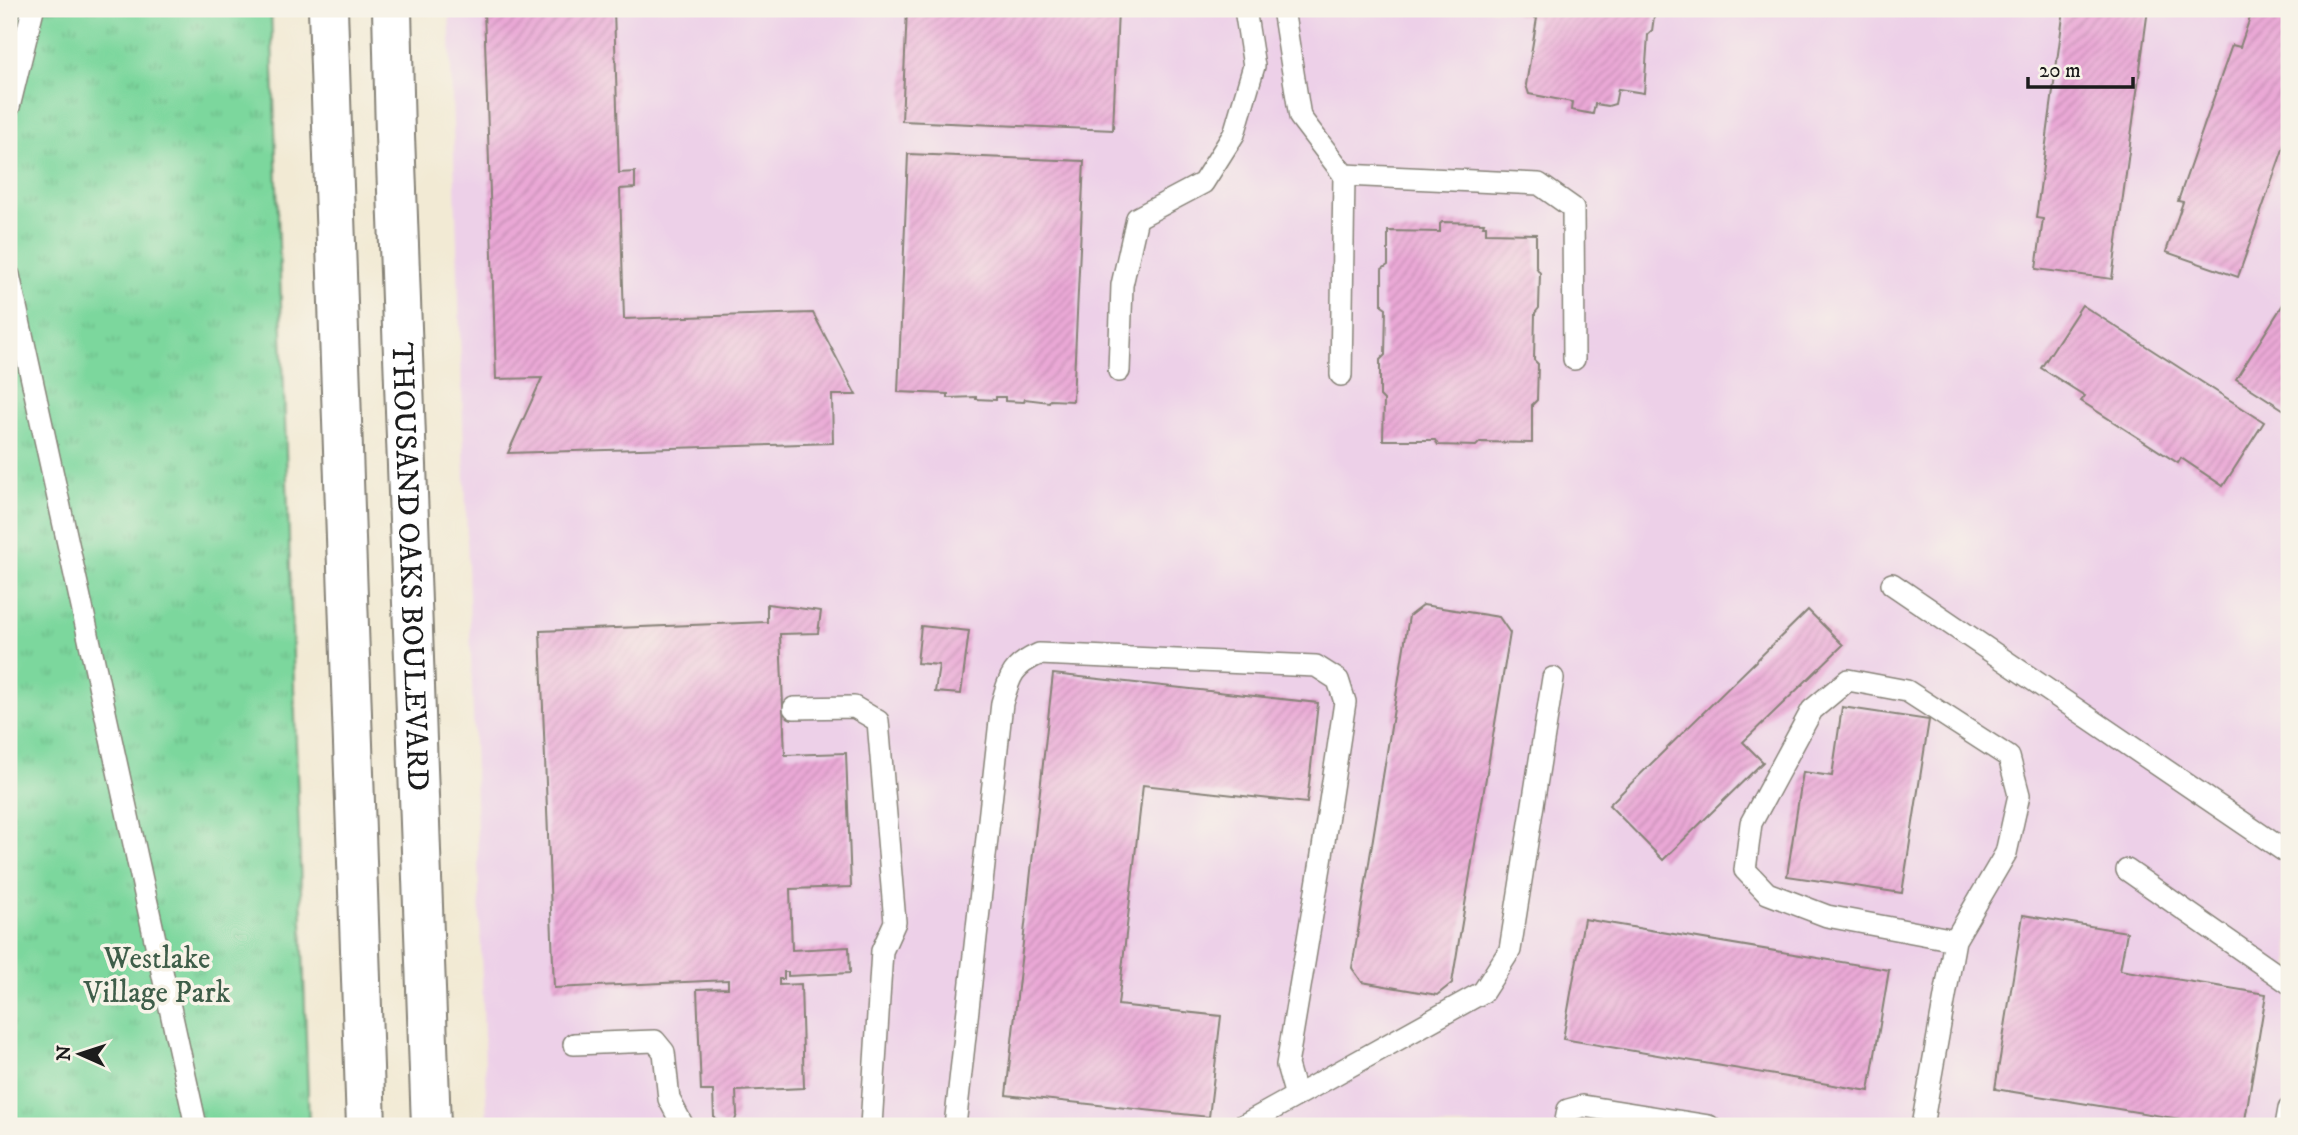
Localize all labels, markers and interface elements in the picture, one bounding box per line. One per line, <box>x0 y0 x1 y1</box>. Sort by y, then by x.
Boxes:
scale bar <box>2028 46 2134 90</box>
text: 20 m <box>2039 58 2081 84</box>
street label: THOUSAND OAKS BOULEVARD <box>383 342 436 792</box>
park label: Westlake Village Park <box>83 941 231 1012</box>
north arrow <box>46 1020 116 1090</box>
text: N <box>53 1044 76 1062</box>

